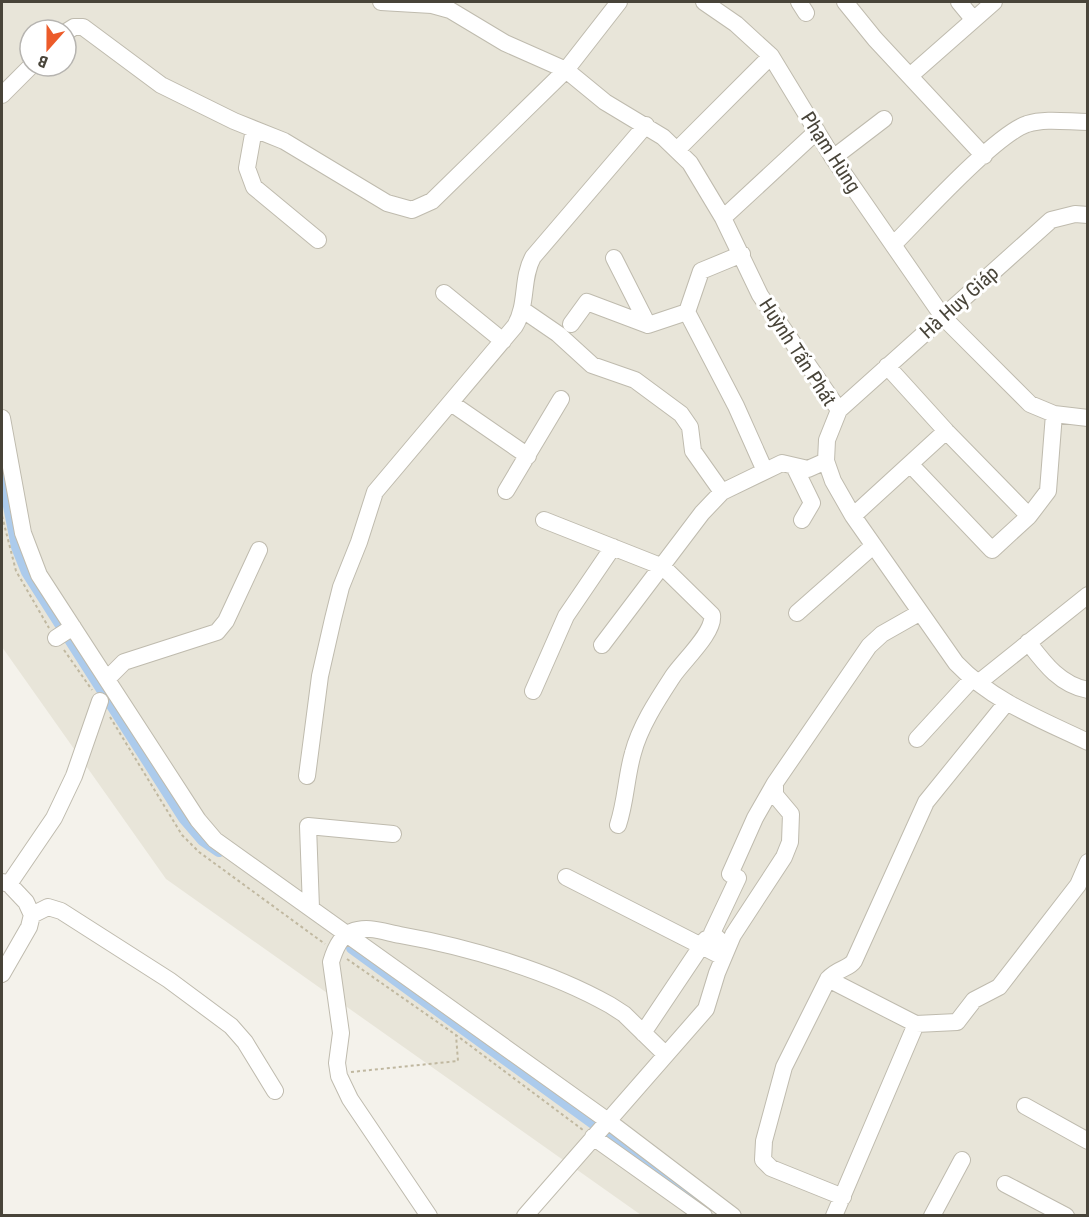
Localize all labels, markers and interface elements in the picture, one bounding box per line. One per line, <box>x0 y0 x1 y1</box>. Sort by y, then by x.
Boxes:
north arrow <box>18 18 78 78</box>
text: B <box>35 51 50 72</box>
street label: Phạm Hùng <box>796 107 866 197</box>
street label: Hà Huy Giáp <box>915 260 1003 344</box>
street label: Huỳnh Tấn Phát <box>754 294 842 410</box>

